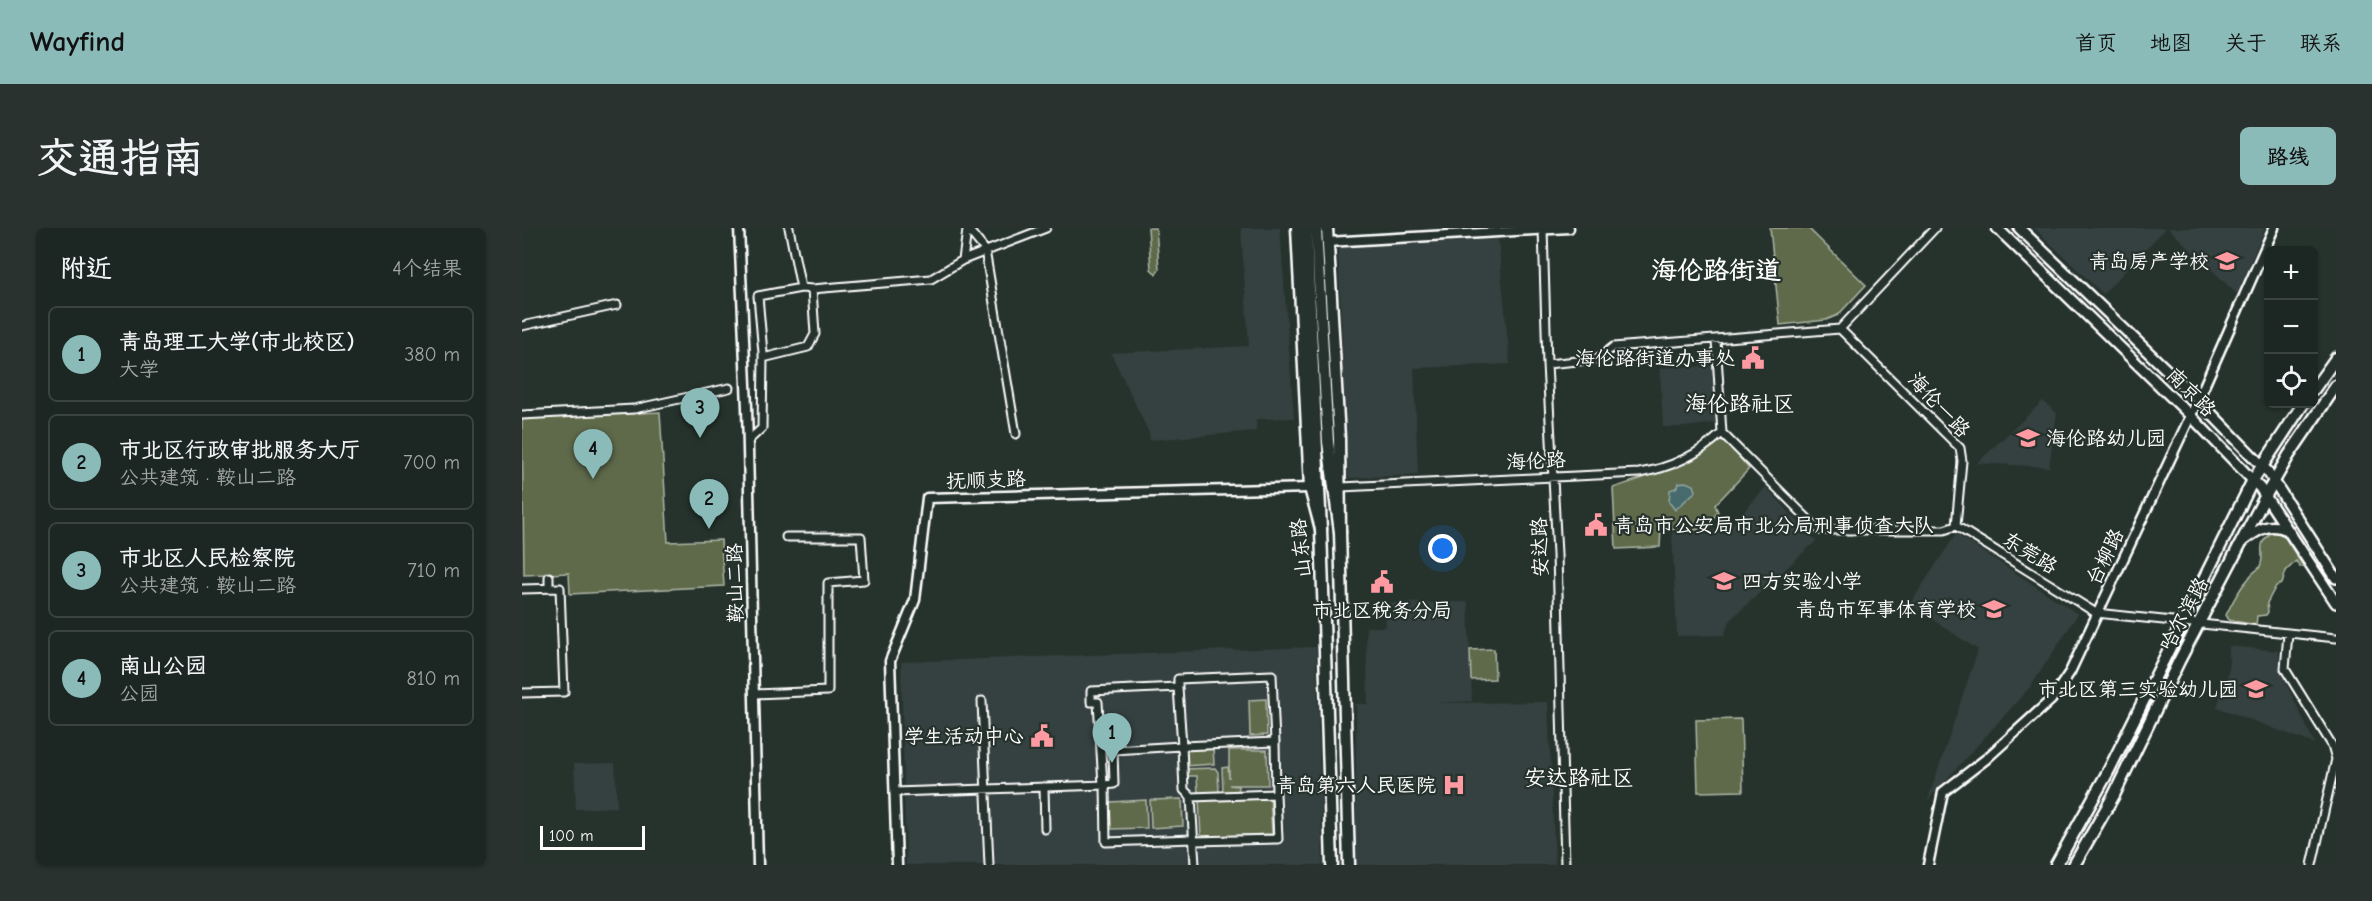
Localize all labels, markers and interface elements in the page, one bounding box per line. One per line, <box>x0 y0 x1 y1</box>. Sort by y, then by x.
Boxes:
text: Wayfind <box>30 26 125 58</box>
text: 首页 <box>2075 31 2117 55</box>
text: 地图 <box>2150 31 2192 55</box>
text: 关于 <box>2225 31 2267 55</box>
text: 联系 <box>2300 31 2342 55</box>
button: 路线 <box>2240 127 2336 185</box>
text: 交通指南 <box>36 134 204 183</box>
map controls <box>2264 246 2318 408</box>
button: + <box>2264 246 2318 300</box>
school or university icon: 青岛房产学校 <box>2214 248 2240 274</box>
place label: 青岛房产学校 <box>2089 250 2209 273</box>
text: 附近 <box>60 254 112 284</box>
district label: 海伦路街道 <box>1651 256 1781 286</box>
text: 4个结果 <box>392 257 462 280</box>
button: − <box>2264 300 2318 354</box>
text: 青岛理工大学(市北校区) <box>119 329 355 355</box>
text: 1 <box>78 343 85 366</box>
text: 380 m <box>404 343 460 366</box>
public building icon: 海伦路街道办事处 <box>1740 345 1766 371</box>
place label: 海伦路街道办事处 <box>1575 347 1735 370</box>
button: locate <box>2264 354 2318 408</box>
text: 大学 <box>119 358 159 381</box>
street label: 南京路 <box>2162 363 2221 422</box>
street label: 海伦一路 <box>1903 368 1975 443</box>
pin: 3 <box>680 388 720 438</box>
district label: 海伦路社区 <box>1685 391 1795 417</box>
school or university icon: 海伦路幼儿园 <box>2015 425 2041 451</box>
place label: 海伦路幼儿园 <box>2046 427 2166 450</box>
pin: 4 <box>574 430 612 479</box>
text: 市北区行政审批服务大厅 <box>119 437 361 463</box>
street label: 海伦路 <box>1505 448 1568 474</box>
text: 2 <box>77 451 86 474</box>
text: 700 m <box>403 451 460 474</box>
text: 公共建筑 · 鞍山二路 <box>119 466 296 489</box>
street label: 抚顺支路 <box>946 467 1027 493</box>
pin: 2 <box>690 480 729 529</box>
public building icon: 青岛市公安局市北分局刑事侦查大队 <box>1583 512 1609 538</box>
place label: 青岛市公安局市北分局刑事侦查大队 <box>1614 514 1934 537</box>
street label: 山东路 <box>1286 516 1316 579</box>
street label: 安达路 <box>1527 516 1553 577</box>
street label: 台柳路 <box>2082 524 2129 589</box>
street label: 东莞路 <box>1998 527 2062 579</box>
your location <box>1428 534 1457 563</box>
street label: 鞍山二路 <box>723 542 747 623</box>
text: 市北区人民检察院 <box>119 545 295 571</box>
text: 3 <box>77 559 86 582</box>
text: 710 m <box>407 559 460 582</box>
school or university icon: 四方实验小学 <box>1711 568 1737 594</box>
public building icon: 市北区税务分局 <box>1369 569 1395 595</box>
place label: 四方实验小学 <box>1742 570 1862 593</box>
street label: 哈尔滨路 <box>2155 572 2213 655</box>
text: 公共建筑 · 鞍山二路 <box>119 574 296 597</box>
school or university icon: 青岛市军事体育学校 <box>1981 596 2007 622</box>
place label: 青岛市军事体育学校 <box>1796 598 1976 621</box>
place label: 市北区税务分局 <box>1312 599 1452 622</box>
text: 南山公园 <box>119 653 207 679</box>
text: 4 <box>77 667 86 690</box>
text: 810 m <box>406 667 460 690</box>
school or university icon: 市北区第三实验幼儿园 <box>2243 676 2269 702</box>
place label: 市北区第三实验幼儿园 <box>2038 678 2238 701</box>
text: 公园 <box>119 682 159 705</box>
pin: 1 <box>1092 714 1132 763</box>
public building icon: 学生活动中心 <box>1029 723 1055 749</box>
place label: 学生活动中心 <box>904 725 1024 748</box>
district label: 安达路社区 <box>1524 765 1634 791</box>
hospital icon: 青岛第六人民医院 <box>1441 772 1467 798</box>
place label: 青岛第六人民医院 <box>1276 774 1436 797</box>
scale bar <box>540 823 645 850</box>
text: 100 m <box>549 827 593 845</box>

